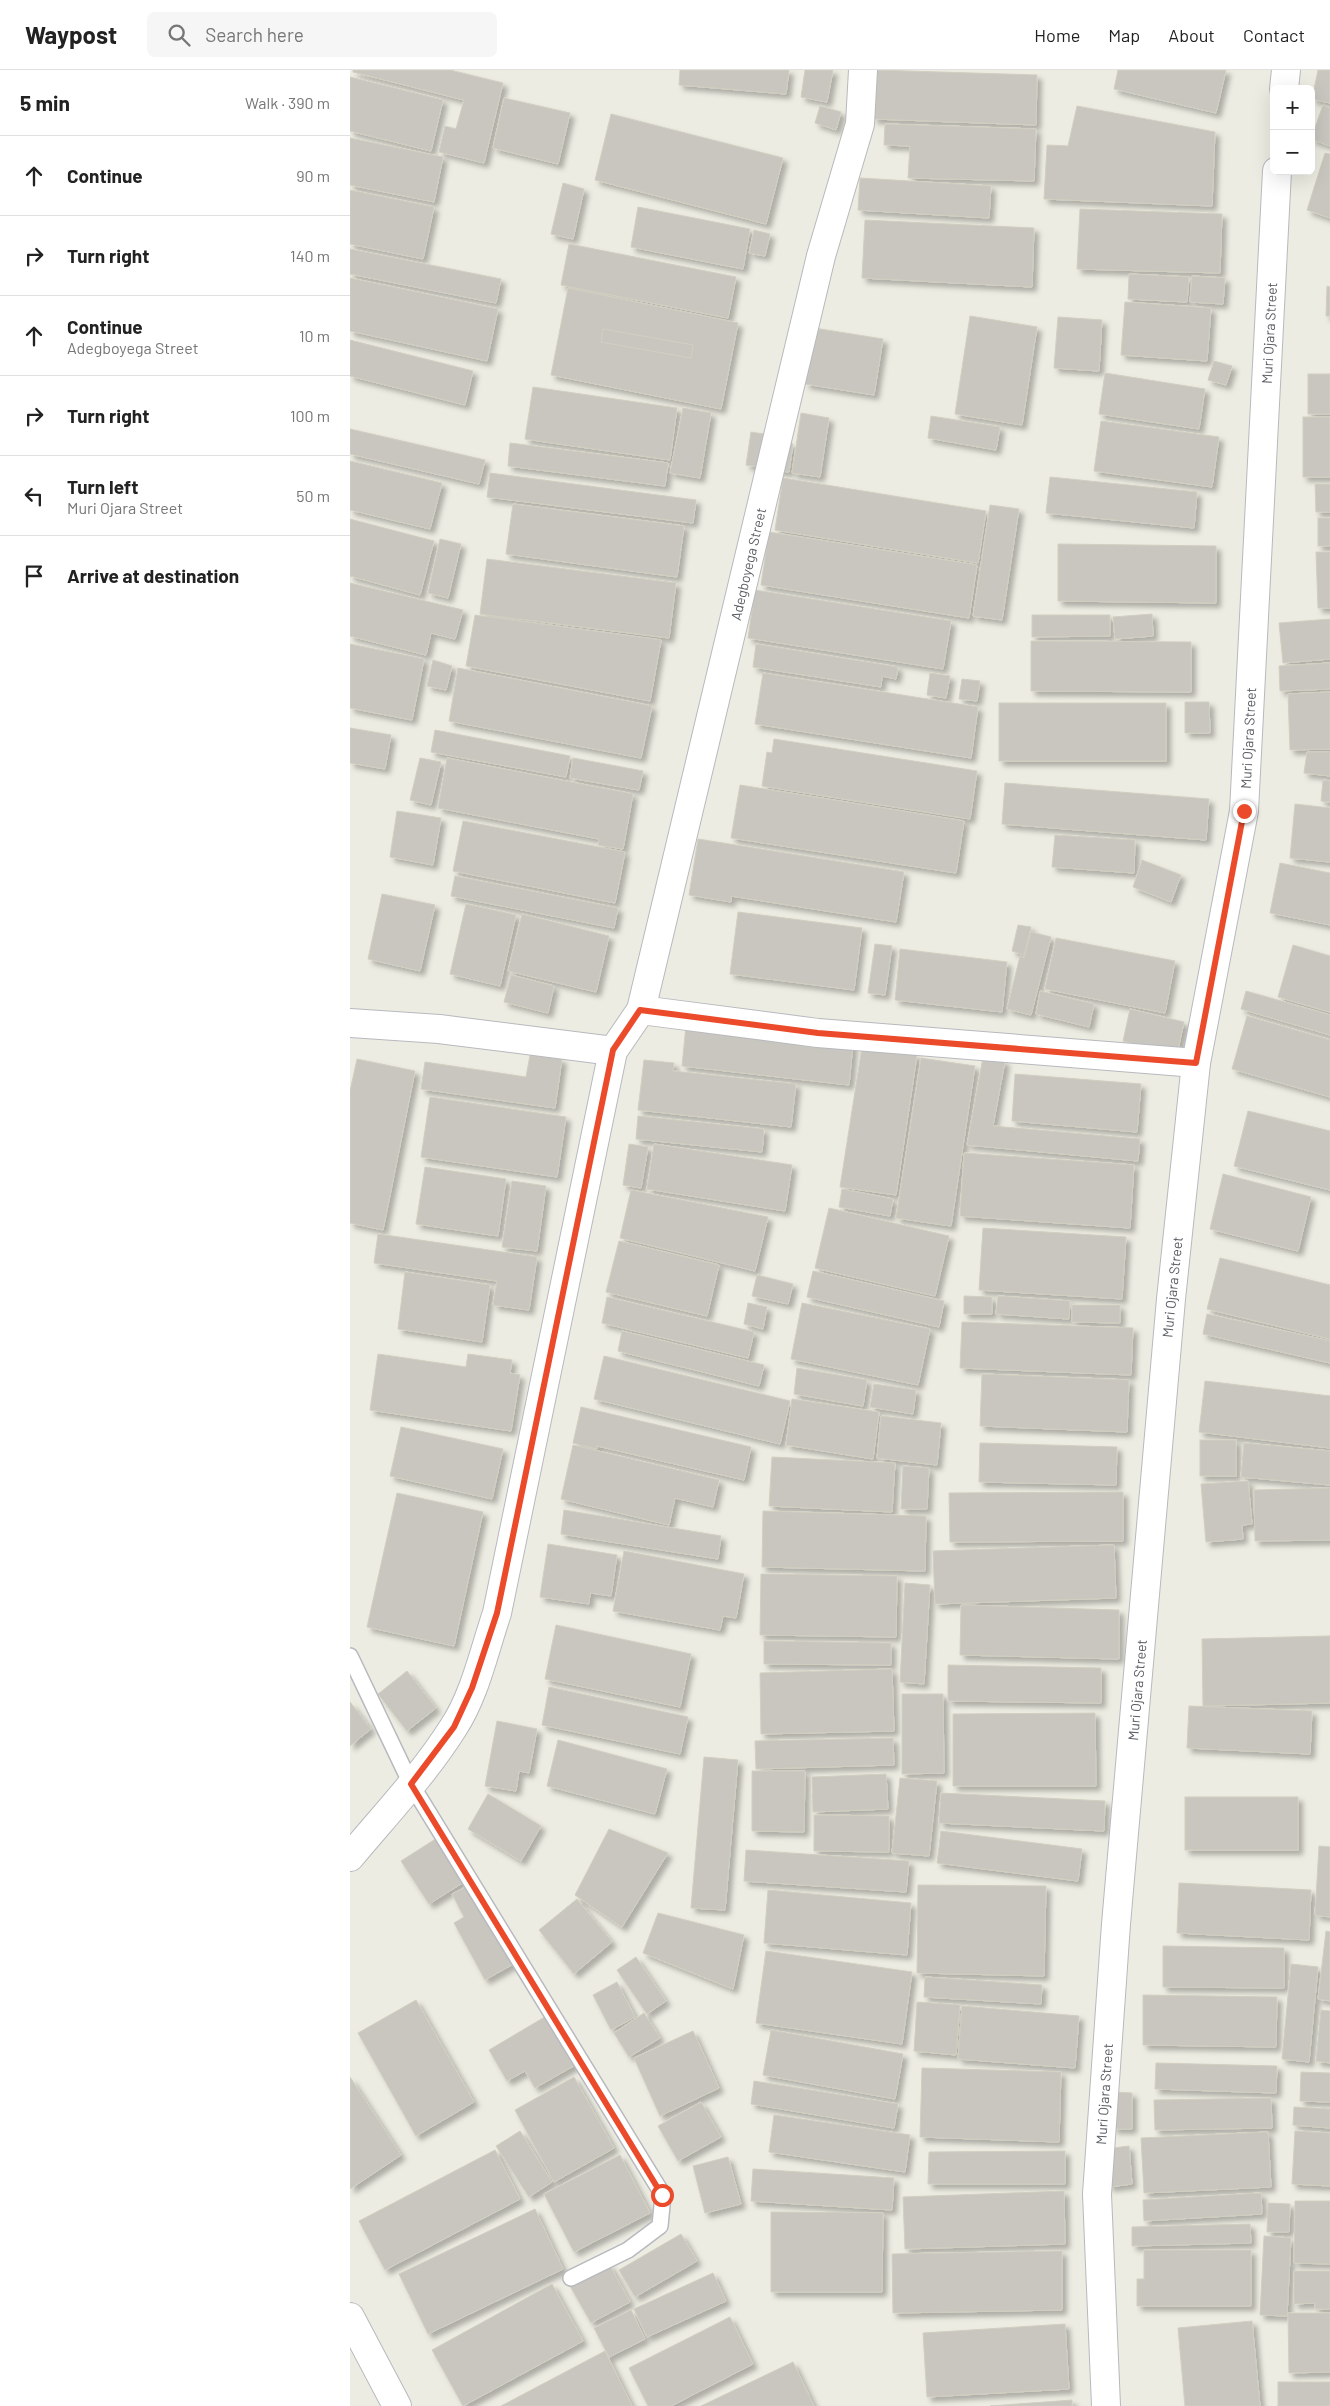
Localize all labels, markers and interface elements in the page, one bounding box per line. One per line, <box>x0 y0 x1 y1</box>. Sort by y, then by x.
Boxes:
search box <box>147 12 497 57</box>
text: Waypost <box>25 20 117 49</box>
icon: search <box>165 21 193 49</box>
text: Search here <box>205 23 304 46</box>
text: Home <box>1034 24 1080 46</box>
text: Map <box>1108 24 1140 46</box>
text: About <box>1168 24 1215 46</box>
text: Contact <box>1243 24 1305 46</box>
map controls <box>1270 85 1315 175</box>
button: + <box>1270 85 1315 130</box>
text: 5 min <box>20 90 70 115</box>
text: Walk · 390 m <box>245 93 330 112</box>
button: − <box>1270 130 1315 175</box>
icon: ahead <box>20 162 48 190</box>
text: Continue <box>67 164 143 187</box>
text: 90 m <box>296 166 330 185</box>
icon: right <box>20 242 48 270</box>
text: Turn right <box>67 244 149 267</box>
text: 140 m <box>290 246 330 265</box>
street label: Muri Ojara Street <box>1258 282 1280 384</box>
text: Continue <box>67 315 143 338</box>
icon: ahead <box>20 322 48 350</box>
text: 10 m <box>299 326 330 345</box>
text: Adegboyega Street <box>67 338 199 357</box>
icon: right <box>20 402 48 430</box>
text: Turn right <box>67 404 149 427</box>
text: 100 m <box>290 406 330 425</box>
text: Turn left <box>67 475 138 498</box>
icon: left <box>20 482 48 510</box>
text: 50 m <box>296 486 330 505</box>
text: Muri Ojara Street <box>67 498 183 517</box>
street label: Adegboyega Street <box>727 506 769 622</box>
icon: arrive <box>20 562 48 590</box>
text: Arrive at destination <box>67 564 239 587</box>
street label: Muri Ojara Street <box>1237 687 1259 789</box>
route end <box>1233 800 1256 823</box>
street label: Muri Ojara Street <box>1158 1236 1186 1338</box>
street label: Muri Ojara Street <box>1124 1639 1150 1741</box>
street label: Muri Ojara Street <box>1092 2043 1116 2145</box>
route start <box>651 2184 674 2207</box>

